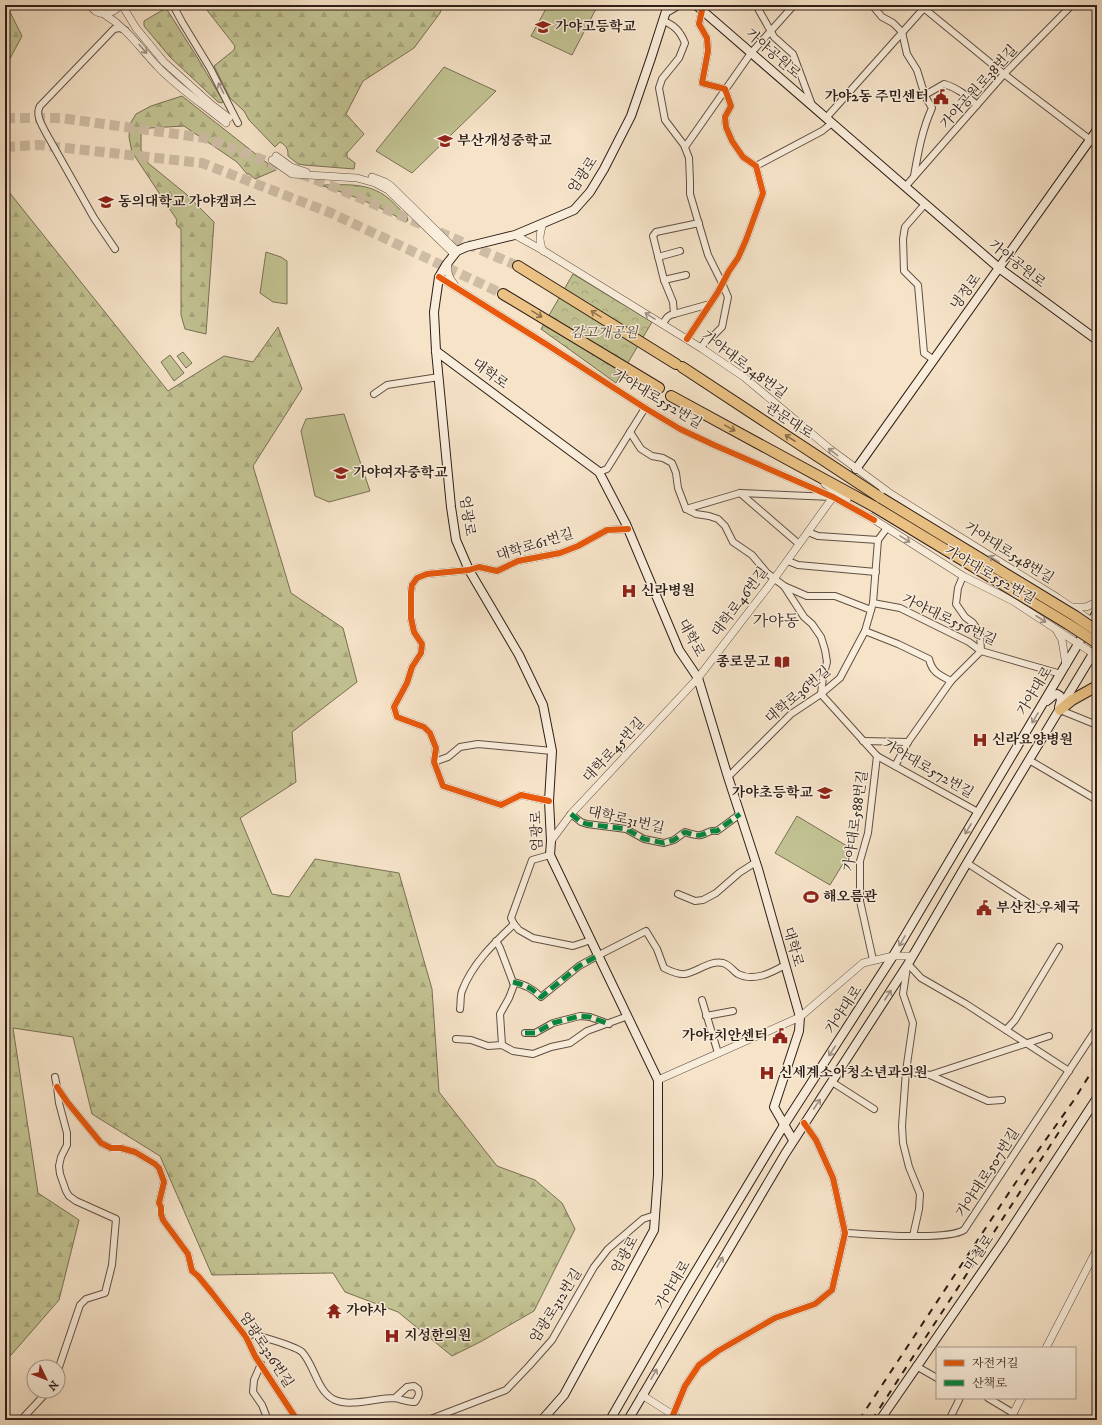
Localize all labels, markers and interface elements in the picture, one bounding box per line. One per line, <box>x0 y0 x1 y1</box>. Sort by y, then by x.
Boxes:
school or university icon: 가야고등학교 <box>534 18 552 36</box>
place label: 가야고등학교 <box>555 18 637 36</box>
street label: 가야공원로 <box>742 25 805 83</box>
street label: 가야공원로38번길 <box>937 41 1021 133</box>
one-way arrow <box>138 44 147 54</box>
one-way arrow <box>216 82 224 94</box>
place label: 가야2동 주민센터 <box>824 88 929 106</box>
public building icon: 가야2동 주민센터 <box>932 88 950 106</box>
school or university icon: 부산개성중학교 <box>436 132 454 150</box>
place label: 부산개성중학교 <box>457 132 552 150</box>
street label: 엄광로 <box>564 153 602 197</box>
school or university icon: 동의대학교 가야캠퍼스 <box>97 193 115 211</box>
place label: 동의대학교 가야캠퍼스 <box>118 193 257 211</box>
street label: 가야공원로 <box>985 236 1050 292</box>
street label: 냉정로 <box>947 270 985 314</box>
one-way arrow <box>590 310 602 318</box>
one-way arrow <box>531 311 543 319</box>
one-way arrow <box>645 312 656 320</box>
park label: 감고개공원 <box>570 324 639 342</box>
street label: 가야대로548번길 <box>698 327 790 403</box>
street label: 대학로 <box>468 355 512 393</box>
street label: 가야대로552번길 <box>609 365 705 433</box>
street label: 관문대로 <box>761 399 817 444</box>
one-way arrow <box>724 424 736 432</box>
one-way arrow <box>785 434 796 442</box>
one-way arrow <box>827 447 838 456</box>
school or university icon: 가야여자중학교 <box>332 464 350 482</box>
place label: 가야여자중학교 <box>353 464 448 482</box>
street label: 엄광로 <box>455 495 479 538</box>
street label: 가야대로548번길 <box>961 518 1057 588</box>
street label: 대학로61번길 <box>494 525 576 565</box>
one-way arrow <box>899 535 910 543</box>
street label: 가야대로552번길 <box>941 542 1039 608</box>
one-way arrow <box>988 554 1000 562</box>
street label: 대학로46번길 <box>708 563 772 641</box>
hospital icon: 신라병원 <box>620 582 638 600</box>
place label: 신라병원 <box>641 582 695 600</box>
street label: 가야대로556번길 <box>899 590 999 650</box>
district label: 가야동 <box>753 611 800 631</box>
one-way arrow <box>1035 615 1046 623</box>
street label: 대학로 <box>674 616 709 661</box>
place label: 종로문고 <box>716 653 770 671</box>
library icon: 종로문고 <box>773 653 791 671</box>
street label: 대학로36번길 <box>762 662 834 728</box>
street label: 가야대로 <box>1013 663 1057 719</box>
one-way arrow <box>1030 712 1038 724</box>
street label: 대학로45번길 <box>579 714 649 786</box>
hospital icon: 신라요양병원 <box>971 731 989 749</box>
place label: 신라요양병원 <box>992 731 1073 749</box>
street label: 가야대로572번길 <box>879 736 977 802</box>
street label: 가야대로588번길 <box>840 769 872 873</box>
place label: 가야초등학교 <box>732 784 813 802</box>
school or university icon: 가야초등학교 <box>816 784 834 802</box>
street label: 대학로31번길 <box>586 802 666 838</box>
street label: 엄광로 <box>527 810 547 852</box>
one-way arrow <box>963 823 971 835</box>
sports icon: 해오름관 <box>802 888 820 906</box>
place label: 해오름관 <box>823 888 878 906</box>
public building icon: 부산진 우체국 <box>975 899 993 917</box>
place label: 부산진 우체국 <box>996 899 1081 917</box>
street label: 대학로 <box>779 925 807 969</box>
one-way arrow <box>897 935 905 947</box>
street label: 가야대로 <box>822 982 867 1038</box>
one-way arrow <box>884 989 892 1000</box>
place label: 가야1치안센터 <box>682 1027 768 1045</box>
public building icon: 가야1치안센터 <box>771 1027 789 1045</box>
one-way arrow <box>828 1045 836 1056</box>
hospital icon: 신세계소아청소년과의원 <box>758 1064 776 1082</box>
place label: 신세계소아청소년과의원 <box>779 1064 928 1082</box>
one-way arrow <box>813 1098 821 1109</box>
street label: 가야대로507번길 <box>952 1125 1024 1221</box>
street label: 마철로 <box>960 1231 998 1275</box>
street label: 엄광로 <box>607 1232 643 1277</box>
street label: 가야대로 <box>651 1257 695 1313</box>
one-way arrow <box>716 1257 724 1268</box>
street label: 엄광로312번길 <box>526 1265 586 1347</box>
temple icon: 가야사 <box>325 1302 343 1320</box>
place label: 가야사 <box>346 1302 387 1320</box>
street label: 엄광로326번길 <box>235 1309 297 1391</box>
hospital icon: 지성한의원 <box>383 1327 401 1345</box>
place label: 지성한의원 <box>404 1327 472 1345</box>
legend <box>936 1347 1076 1399</box>
text: 자전거길 <box>972 1356 1018 1371</box>
north arrow <box>26 1359 66 1399</box>
one-way arrow <box>651 1368 659 1380</box>
text: 산책로 <box>972 1376 1007 1391</box>
text: N <box>44 1377 61 1393</box>

